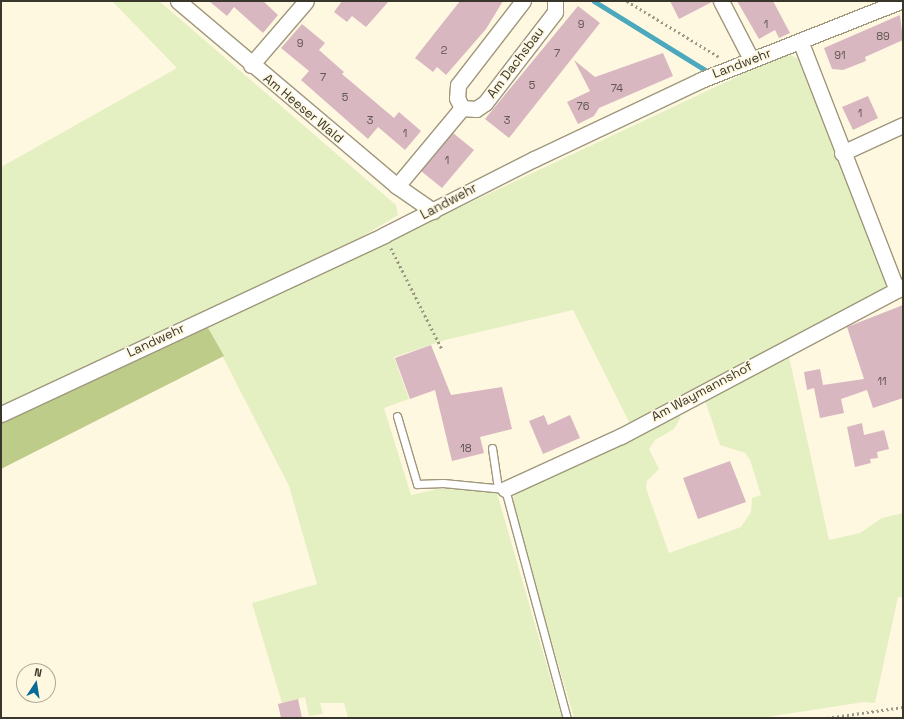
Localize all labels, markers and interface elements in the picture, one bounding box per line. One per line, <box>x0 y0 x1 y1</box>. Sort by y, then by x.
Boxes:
house number: 9 <box>578 17 584 31</box>
house number: 1 <box>764 17 768 31</box>
street label: Am Dachsbau <box>484 24 548 102</box>
house number: 89 <box>876 29 890 43</box>
house number: 9 <box>297 36 303 50</box>
house number: 2 <box>441 43 447 57</box>
house number: 7 <box>554 46 560 60</box>
street label: Landwehr <box>710 46 774 82</box>
house number: 91 <box>834 48 846 62</box>
house number: 7 <box>320 70 326 84</box>
street label: Am Heeser Wald <box>260 71 346 147</box>
house number: 5 <box>529 78 535 92</box>
house number: 74 <box>611 81 623 95</box>
house number: 5 <box>342 90 348 104</box>
house number: 76 <box>577 99 589 113</box>
house number: 1 <box>858 106 862 120</box>
house number: 3 <box>367 113 373 127</box>
house number: 3 <box>504 113 510 127</box>
house number: 1 <box>403 126 407 140</box>
house number: 1 <box>445 153 449 167</box>
street label: Landwehr <box>418 181 480 223</box>
street label: Landwehr <box>125 321 187 361</box>
street label: Am Waymannshof <box>649 359 755 425</box>
house number: 11 <box>877 374 887 388</box>
house number: 18 <box>460 441 472 455</box>
north arrow <box>16 663 56 703</box>
text: N <box>33 665 43 680</box>

